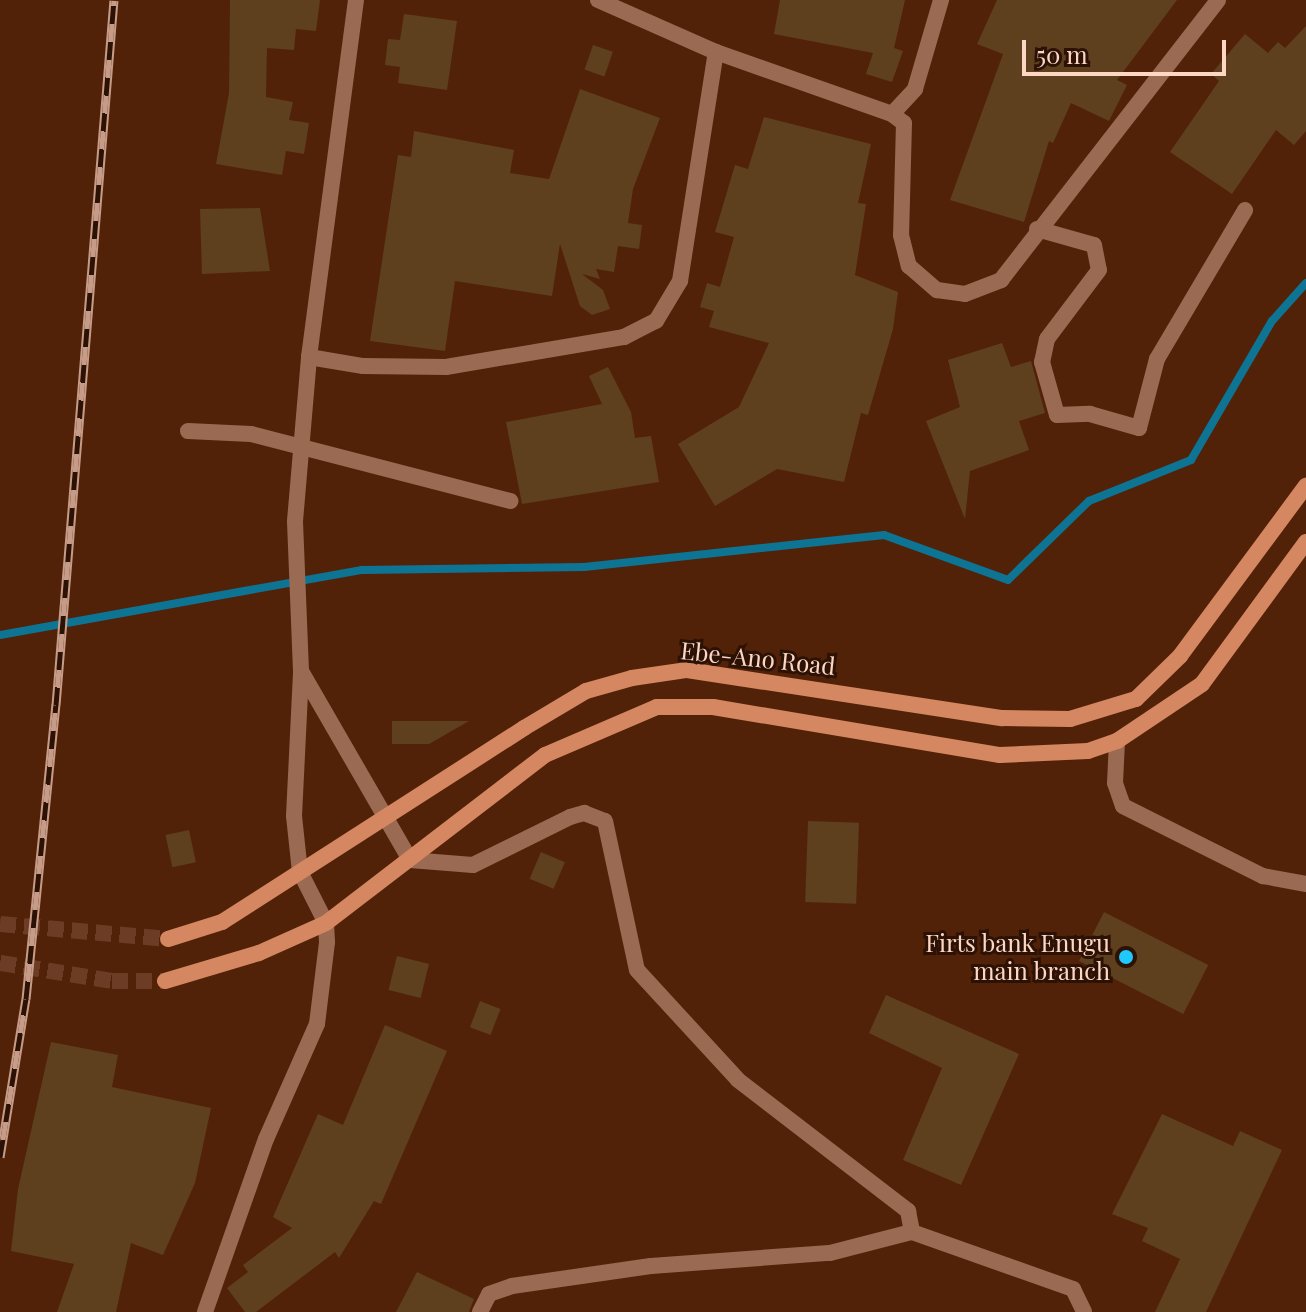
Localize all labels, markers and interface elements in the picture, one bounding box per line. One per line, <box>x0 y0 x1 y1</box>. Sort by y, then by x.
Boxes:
scale bar <box>1026 24 1230 74</box>
text: 50 m <box>1036 38 1088 70</box>
street label: Ebe-Ano Road <box>679 636 837 680</box>
place label: Firts bank Enugu main branch <box>925 929 1110 985</box>
marker: Firts bank Enugu main branch <box>1117 948 1135 966</box>

